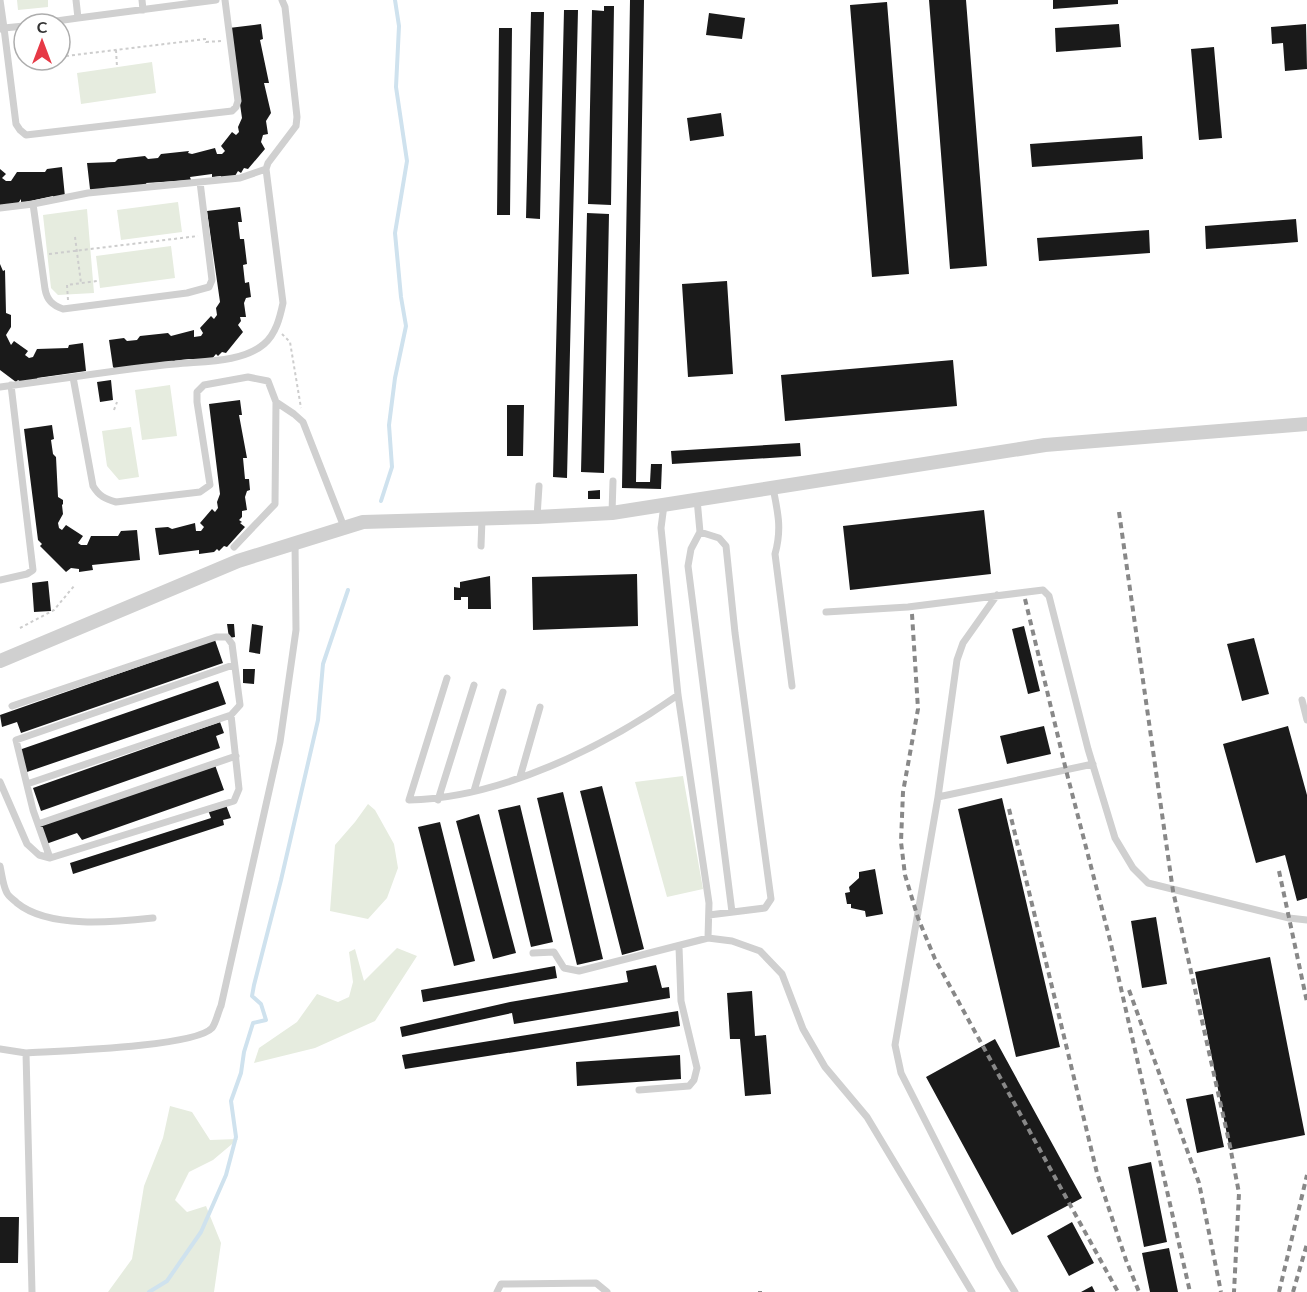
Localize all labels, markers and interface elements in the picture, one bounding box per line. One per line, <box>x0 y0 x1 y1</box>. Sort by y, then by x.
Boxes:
north arrow <box>12 12 72 72</box>
text: С <box>37 17 48 36</box>

